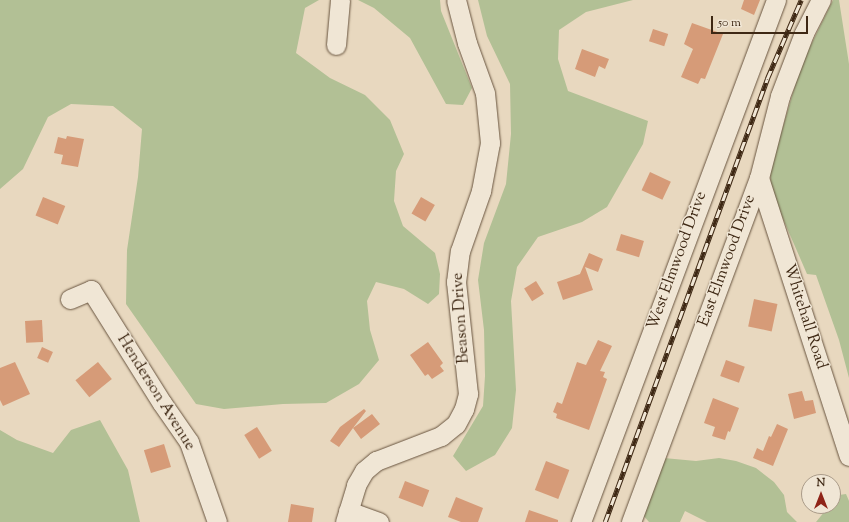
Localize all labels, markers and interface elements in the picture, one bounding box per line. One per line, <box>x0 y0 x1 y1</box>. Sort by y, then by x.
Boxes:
scale bar <box>713 8 810 34</box>
text: 50 m <box>718 14 741 32</box>
street label: West Elmwood Drive <box>644 189 712 333</box>
street label: East Elmwood Drive <box>695 192 761 330</box>
street label: Whitehall Road <box>778 262 830 372</box>
street label: Beason Drive <box>449 272 475 364</box>
street label: Henderson Avenue <box>112 331 198 455</box>
north arrow <box>801 474 841 514</box>
text: N <box>817 475 825 491</box>

